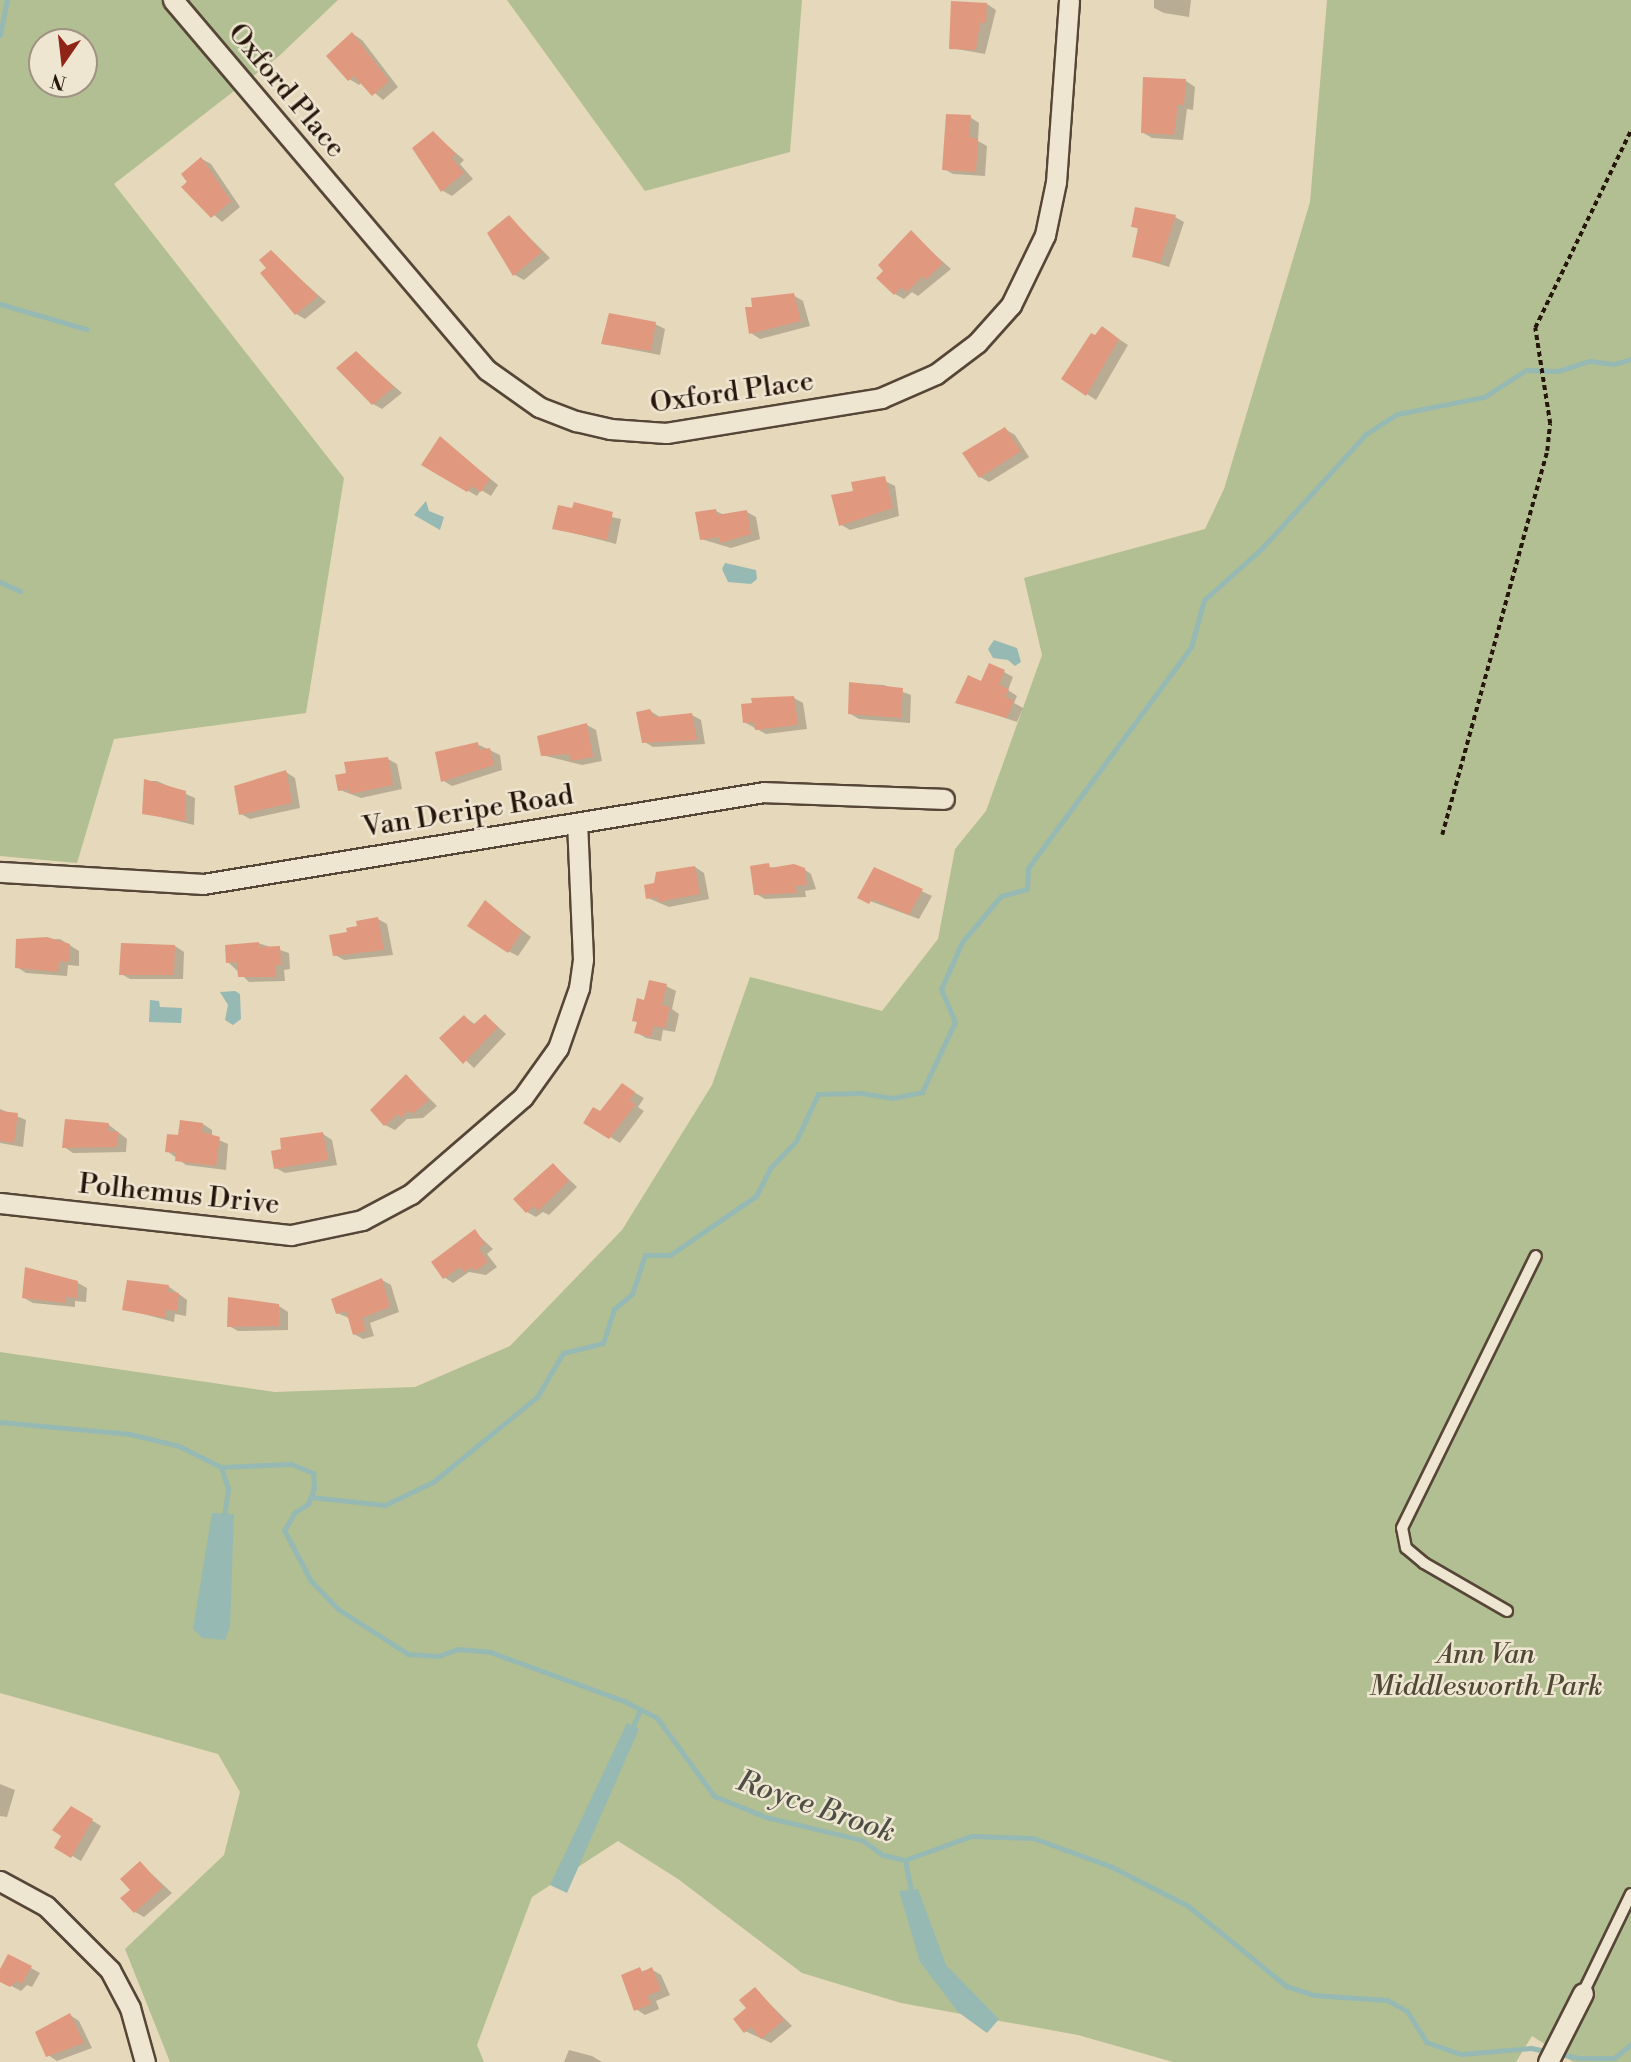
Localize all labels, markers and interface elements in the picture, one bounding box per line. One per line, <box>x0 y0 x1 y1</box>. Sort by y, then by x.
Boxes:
street label: Oxford Place <box>220 17 352 165</box>
north arrow <box>28 28 98 98</box>
text: N <box>48 68 69 95</box>
street label: Oxford Place <box>648 365 816 421</box>
street label: Van Deripe Road <box>360 779 576 845</box>
street label: Polhemus Drive <box>77 1168 281 1222</box>
park label: Ann Van Middlesworth Park <box>1369 1638 1603 1704</box>
water label: Royce Brook <box>732 1763 900 1851</box>

